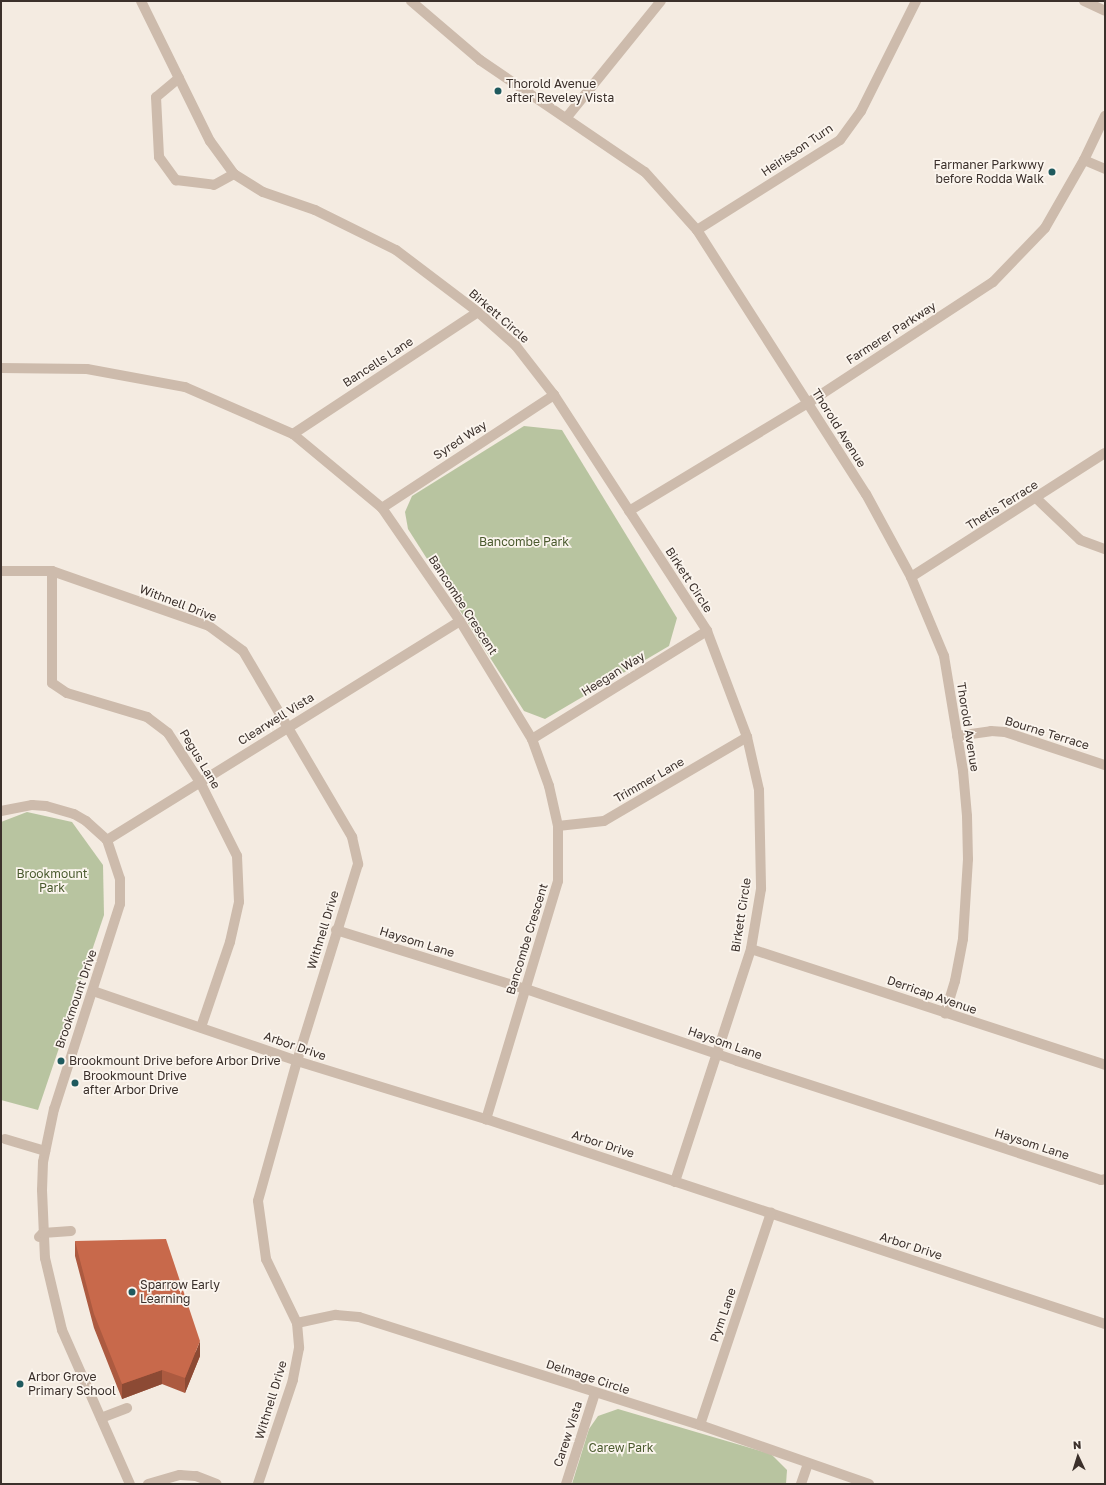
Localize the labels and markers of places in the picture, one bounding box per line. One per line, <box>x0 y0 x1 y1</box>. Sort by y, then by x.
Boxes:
place label: Thorold Avenue after Reveley Vista <box>506 77 614 105</box>
marker: Thorold Avenue after Reveley Vista <box>493 86 503 96</box>
place label: Farmaner Parkwwy before Rodda Walk <box>934 158 1044 186</box>
marker: Farmaner Parkwwy before Rodda Walk <box>1047 167 1057 177</box>
place label: Brookmount Drive before Arbor Drive <box>69 1054 281 1068</box>
marker: Brookmount Drive before Arbor Drive <box>56 1056 66 1066</box>
place label: Brookmount Drive after Arbor Drive <box>83 1069 187 1097</box>
marker: Brookmount Drive after Arbor Drive <box>70 1078 80 1088</box>
place label: Sparrow Early Learning <box>140 1278 220 1306</box>
marker: Sparrow Early Learning <box>127 1287 137 1297</box>
place label: Arbor Grove Primary School <box>28 1370 116 1398</box>
marker: Arbor Grove Primary School <box>15 1379 25 1389</box>

